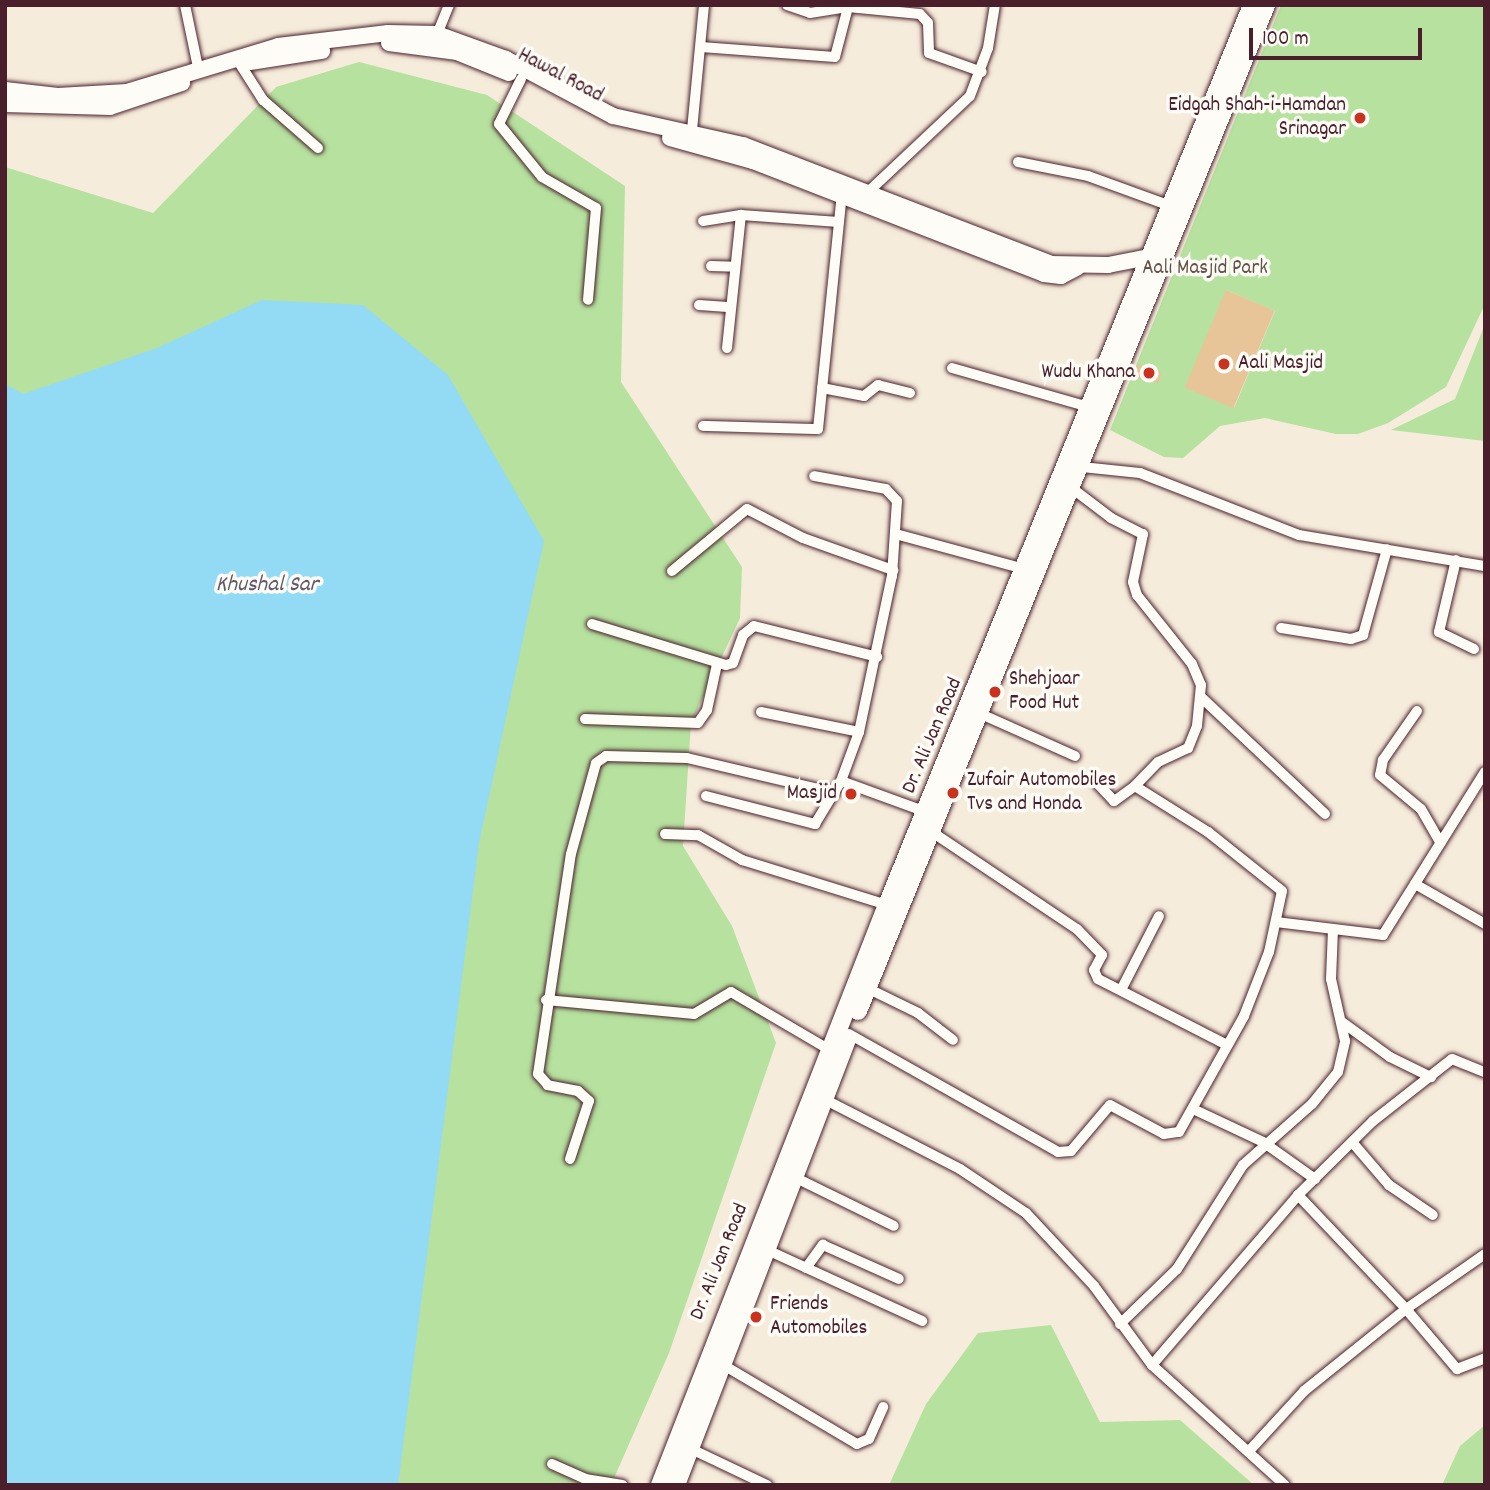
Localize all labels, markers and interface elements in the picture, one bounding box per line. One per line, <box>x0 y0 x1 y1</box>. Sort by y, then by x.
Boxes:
scale bar <box>1252 14 1425 58</box>
text: 100 m <box>1262 25 1309 55</box>
street label: Hawal Road <box>513 43 607 109</box>
place label: Eidgah Shah-i-Hamdan Srinagar <box>1168 93 1346 143</box>
marker: Eidgah Shah-i-Hamdan Srinagar <box>1352 110 1368 126</box>
park label: Aali Masjid Park <box>1142 256 1268 282</box>
place label: Aali Masjid <box>1238 351 1323 377</box>
marker: Aali Masjid <box>1216 356 1232 372</box>
place label: Wudu Khana <box>1041 360 1135 386</box>
marker: Wudu Khana <box>1141 365 1157 381</box>
water label: Khushal Sar <box>216 572 318 600</box>
place label: Shehjaar Food Hut <box>1009 667 1080 717</box>
street label: Dr. Ali Jan Road <box>897 674 969 798</box>
marker: Shehjaar Food Hut <box>987 684 1003 700</box>
place label: Zufair Automobiles Tvs and Honda <box>967 768 1116 818</box>
place label: Masjid <box>787 781 837 807</box>
marker: Zufair Automobiles Tvs and Honda <box>945 785 961 801</box>
marker: Masjid <box>843 786 859 802</box>
street label: Dr. Ali Jan Road <box>685 1200 755 1324</box>
place label: Friends Automobiles <box>770 1292 867 1342</box>
marker: Friends Automobiles <box>748 1309 764 1325</box>

